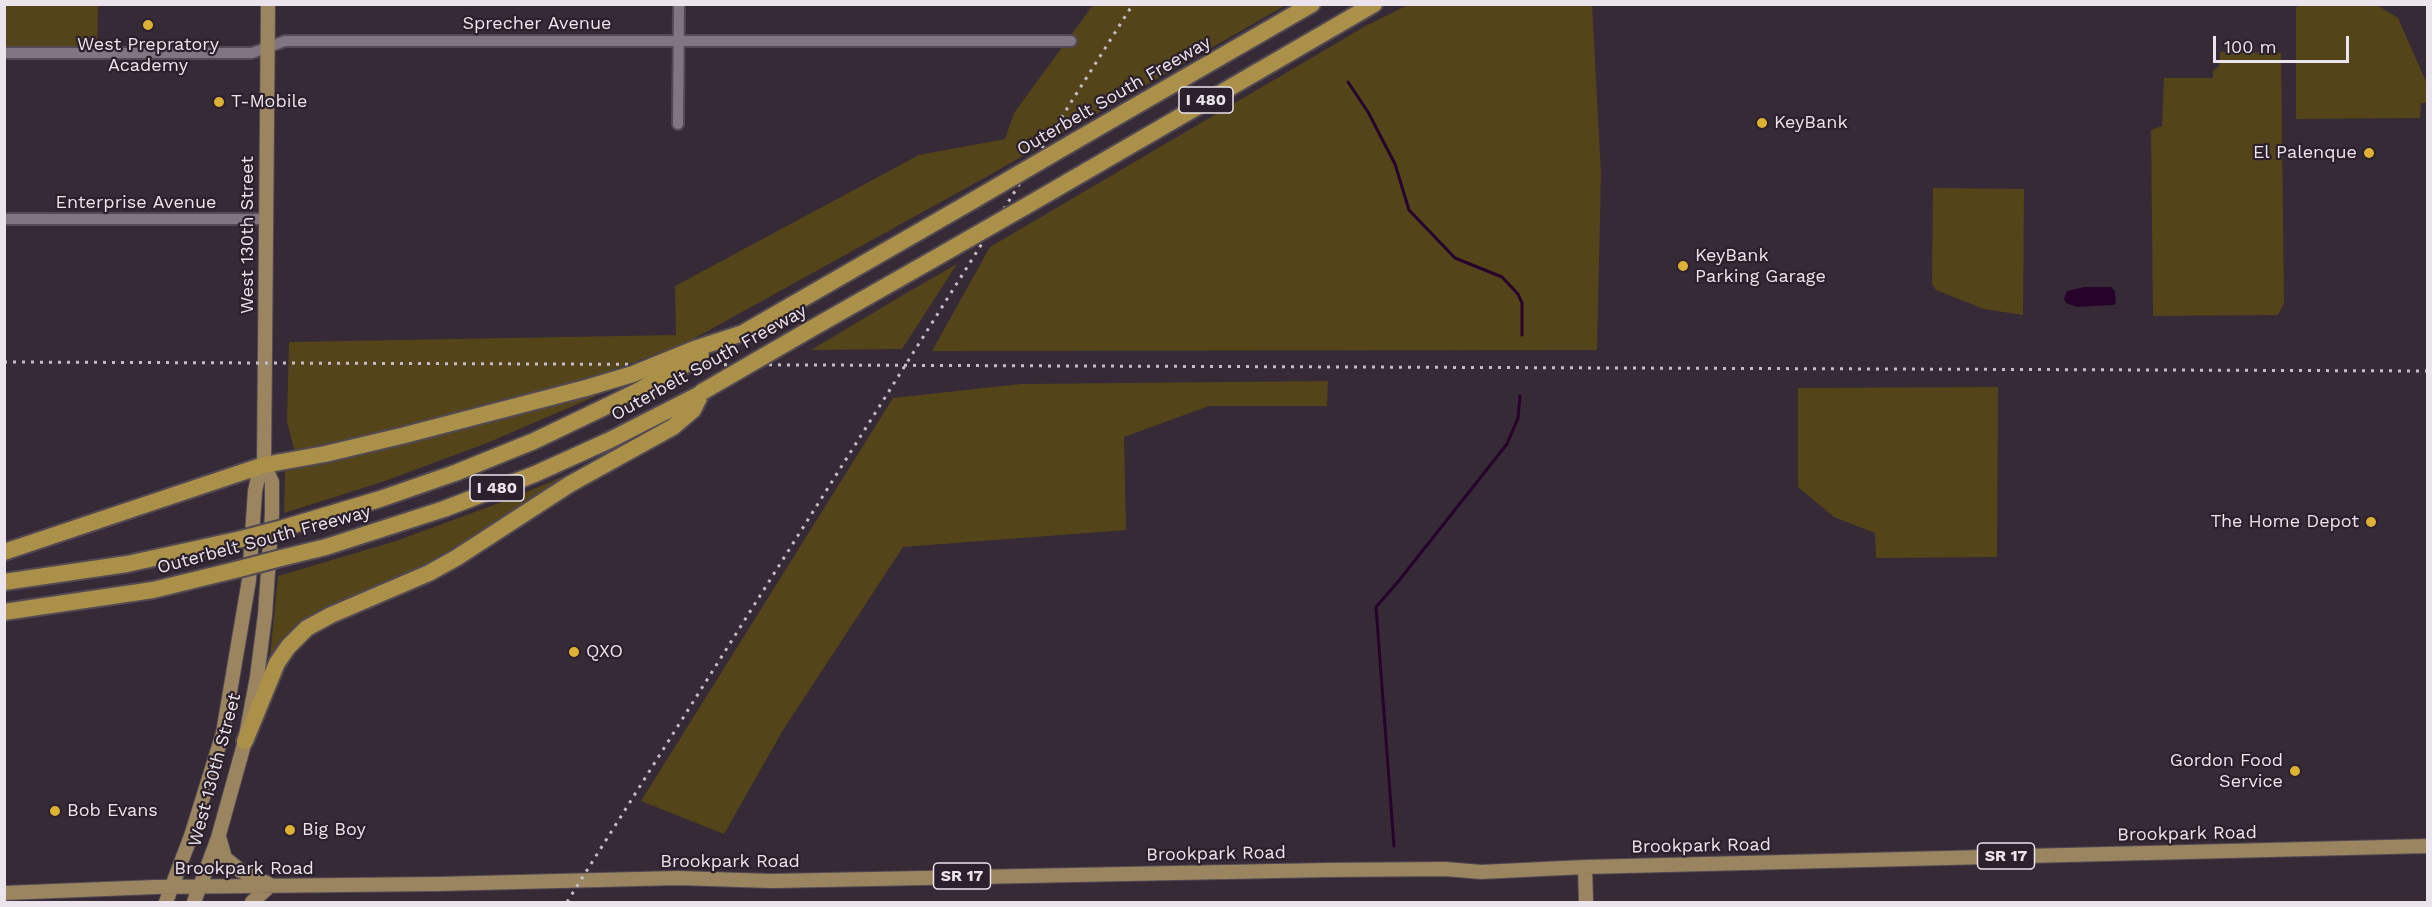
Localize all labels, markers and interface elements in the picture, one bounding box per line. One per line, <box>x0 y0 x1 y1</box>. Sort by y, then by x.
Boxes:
street label: Sprecher Avenue <box>463 13 611 35</box>
marker: West Prepratory Academy <box>141 18 155 32</box>
scale bar <box>2216 24 2352 62</box>
street label: Outerbelt South Freeway <box>1013 32 1215 160</box>
place label: West Prepratory Academy <box>77 34 219 76</box>
text: 100 m <box>2224 36 2277 57</box>
road number: I 480 <box>1179 87 1233 113</box>
place label: T-Mobile <box>231 91 307 113</box>
marker: T-Mobile <box>212 95 226 109</box>
place label: KeyBank <box>1774 112 1848 134</box>
marker: KeyBank <box>1755 116 1769 130</box>
place label: El Palenque <box>2253 142 2357 164</box>
marker: El Palenque <box>2362 146 2376 160</box>
street label: West 130th Street <box>237 156 259 314</box>
street label: Enterprise Avenue <box>56 192 216 214</box>
place label: KeyBank Parking Garage <box>1695 245 1826 288</box>
marker: KeyBank Parking Garage <box>1676 259 1690 273</box>
street label: Outerbelt South Freeway <box>607 300 811 426</box>
road number: I 480 <box>470 475 524 501</box>
street label: Outerbelt South Freeway <box>155 501 373 579</box>
place label: The Home Depot <box>2210 511 2359 533</box>
marker: The Home Depot <box>2364 515 2378 529</box>
place label: QXO <box>586 641 623 663</box>
marker: QXO <box>567 645 581 659</box>
street label: West 130th Street <box>184 691 246 849</box>
place label: Gordon Food Service <box>2170 750 2283 792</box>
marker: Gordon Food Service <box>2288 764 2302 778</box>
place label: Bob Evans <box>67 800 158 822</box>
marker: Bob Evans <box>48 804 62 818</box>
place label: Big Boy <box>302 819 366 841</box>
street label: Brookpark Road <box>2117 822 2257 846</box>
marker: Big Boy <box>283 823 297 837</box>
street label: Brookpark Road <box>1631 834 1771 858</box>
street label: Brookpark Road <box>1146 842 1286 866</box>
road number: SR 17 <box>1978 843 2034 869</box>
street label: Brookpark Road <box>660 851 800 873</box>
street label: Brookpark Road <box>174 858 314 880</box>
road number: SR 17 <box>934 863 990 889</box>

